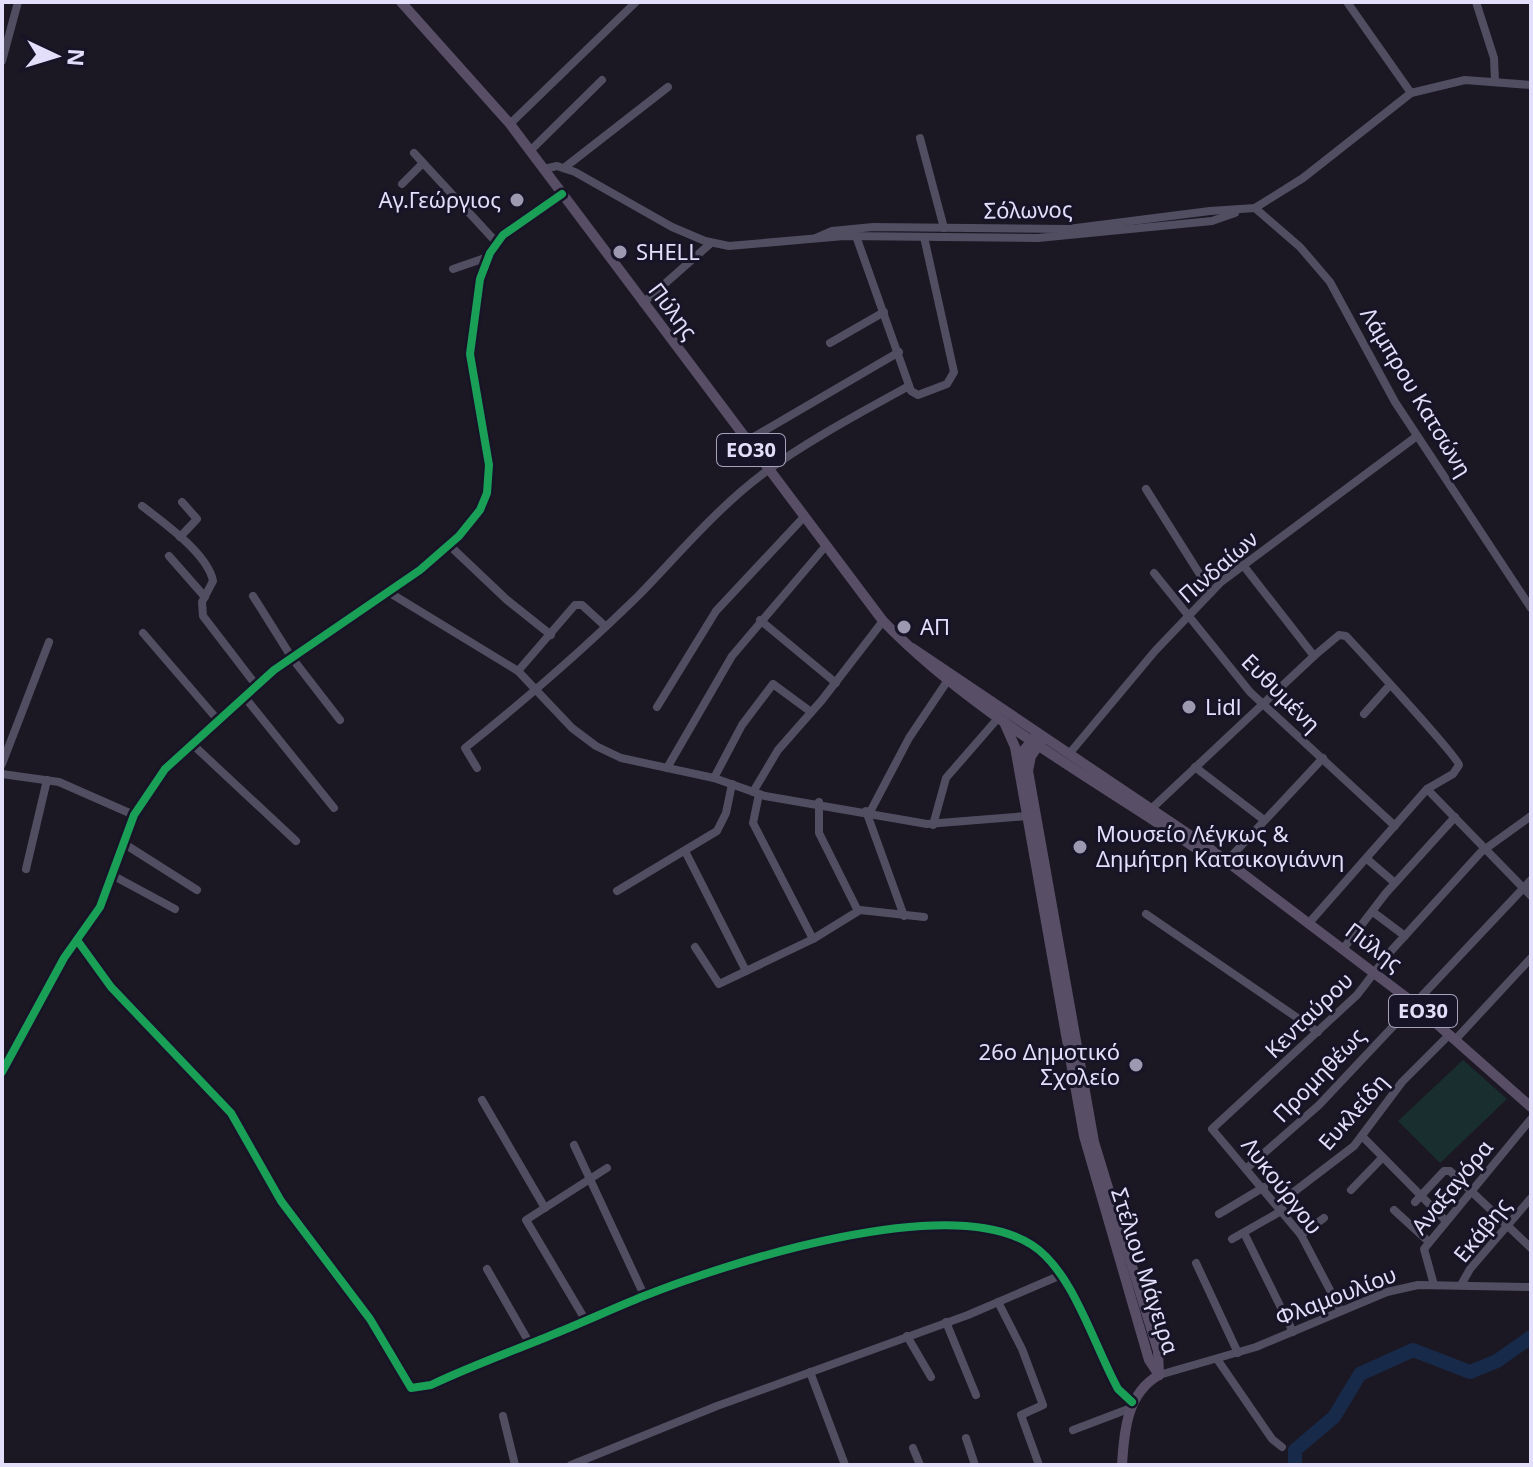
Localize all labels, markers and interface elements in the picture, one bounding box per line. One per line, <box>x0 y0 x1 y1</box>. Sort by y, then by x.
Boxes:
north arrow <box>16 16 96 96</box>
text: N <box>61 47 93 67</box>
place label: Αγ.Γεώργιος <box>378 184 501 214</box>
marker: Αγ.Γεώργιος <box>508 191 526 209</box>
street label: Σόλωνος <box>983 193 1073 225</box>
place label: SHELL <box>636 236 700 266</box>
marker: SHELL <box>611 243 629 261</box>
street label: Πύλης <box>643 276 705 345</box>
street label: Λάμπρου Κατσώνη <box>1354 301 1479 482</box>
road number: ΕΟ30 <box>717 434 785 466</box>
street label: Πινδαίων <box>1171 523 1263 609</box>
place label: ΑΠ <box>920 611 950 641</box>
marker: ΑΠ <box>895 618 913 636</box>
street label: Ευθυμένη <box>1236 646 1328 738</box>
place label: Lidl <box>1205 691 1241 721</box>
marker: Lidl <box>1180 698 1198 716</box>
place label: Μουσείο Λέγκως & Δημήτρη Κατσικογιάννη <box>1096 818 1344 873</box>
marker: Μουσείο Λέγκως & Δημήτρη Κατσικογιάννη <box>1071 838 1089 856</box>
street label: Πύλης <box>1340 915 1409 977</box>
street label: Κενταύρου <box>1258 965 1359 1064</box>
road number: ΕΟ30 <box>1389 995 1457 1027</box>
street label: Προμηθέως <box>1265 1020 1371 1128</box>
place label: 26ο Δημοτικό Σχολείο <box>979 1036 1120 1091</box>
marker: 26ο Δημοτικό Σχολείο <box>1127 1056 1145 1074</box>
street label: Ευκλείδη <box>1311 1067 1394 1156</box>
street label: Λυκούργου <box>1236 1131 1330 1240</box>
street label: Αναξαγόρα <box>1404 1132 1499 1240</box>
street label: Στέλιου Μάγειρα <box>1105 1184 1187 1358</box>
street label: Εκάβης <box>1446 1191 1517 1268</box>
street label: Φλαμουλίου <box>1271 1258 1401 1332</box>

